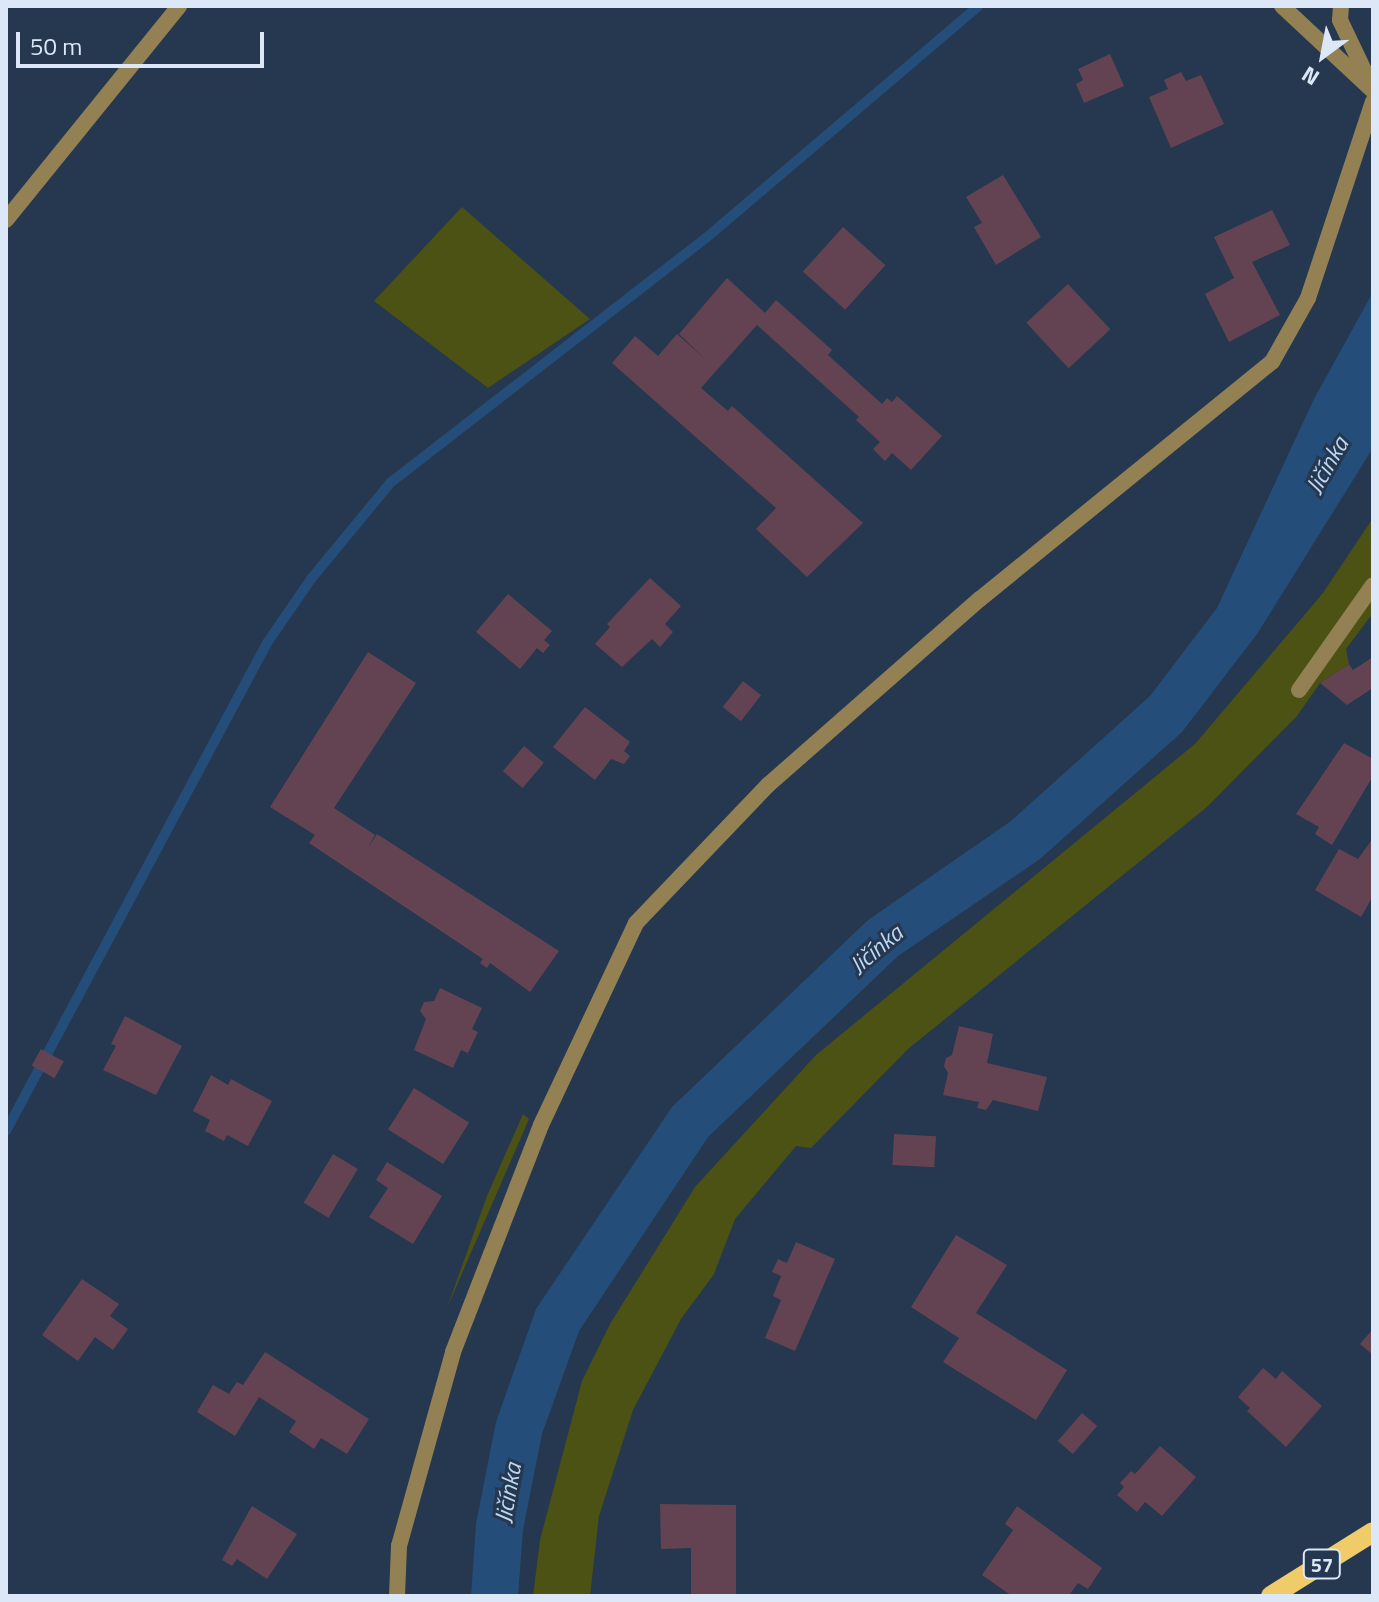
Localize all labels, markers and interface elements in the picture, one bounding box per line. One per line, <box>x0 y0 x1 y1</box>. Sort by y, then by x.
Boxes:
scale bar <box>20 16 268 66</box>
north arrow <box>1283 16 1363 96</box>
text: 50 m <box>30 28 82 64</box>
text: N <box>1295 58 1326 95</box>
water label: Jičínka <box>1299 432 1355 498</box>
water label: Jičínka <box>844 919 908 979</box>
water label: Jičínka <box>489 1461 527 1525</box>
road number: 57 <box>1302 1548 1342 1580</box>

